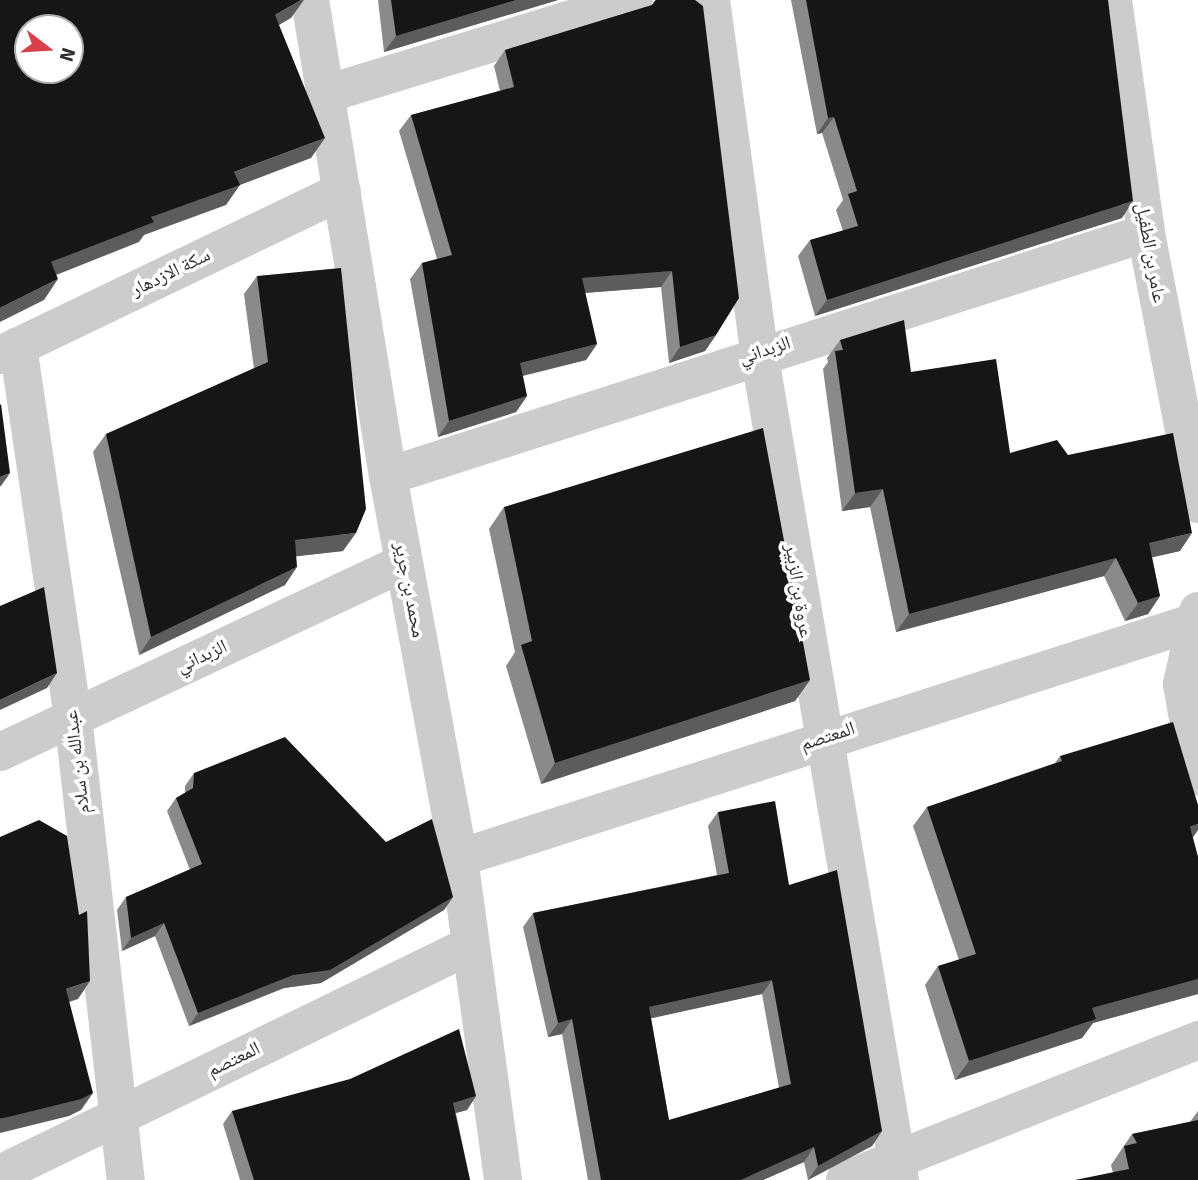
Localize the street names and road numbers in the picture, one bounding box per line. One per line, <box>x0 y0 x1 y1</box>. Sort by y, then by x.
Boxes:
street label: عامر بن الطفيل <box>1130 201 1170 305</box>
street label: سكة الازدهار <box>128 244 214 302</box>
street label: الزبداني <box>736 332 794 370</box>
street label: محمد بن جرير <box>389 540 429 640</box>
street label: عروة بن الزبير <box>779 543 817 639</box>
street label: الزبداني <box>173 635 231 679</box>
street label: عبدالله بن سلام <box>60 709 96 815</box>
street label: المعتصم <box>798 718 858 756</box>
street label: المعتصم <box>204 1037 264 1083</box>

